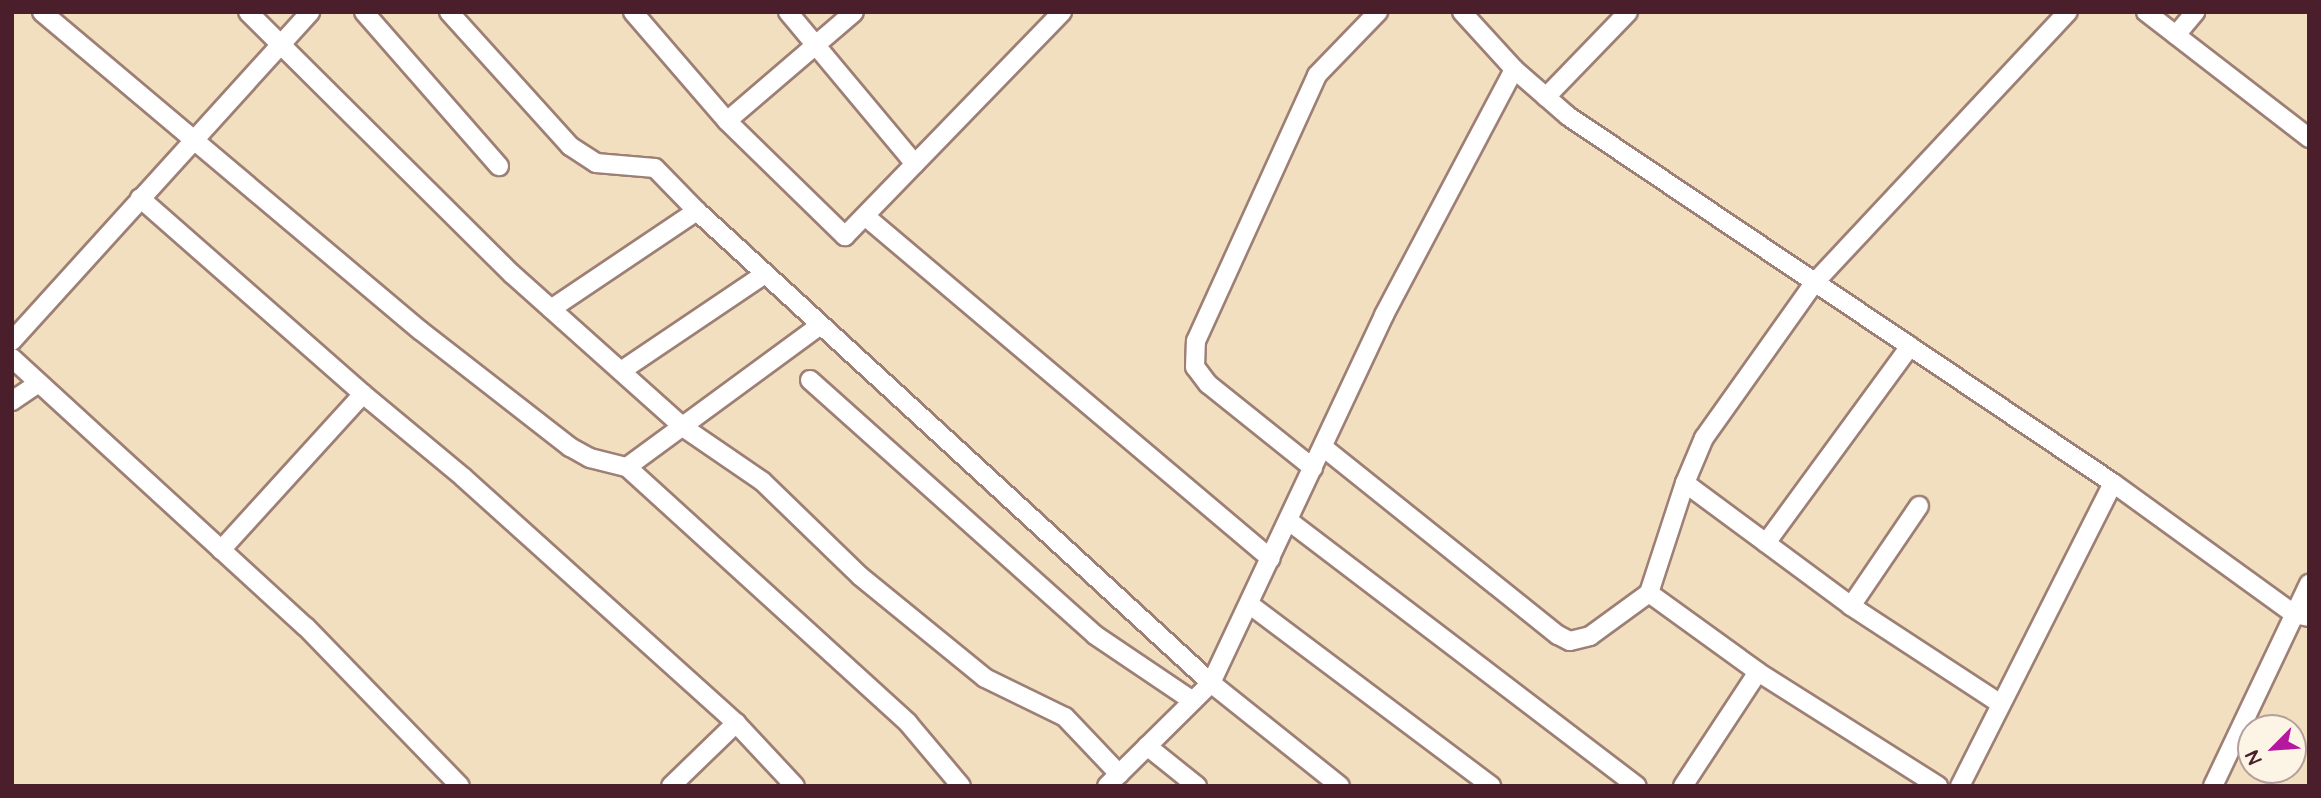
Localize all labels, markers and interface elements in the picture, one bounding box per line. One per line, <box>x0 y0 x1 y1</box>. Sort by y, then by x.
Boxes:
north arrow <box>2237 714 2307 784</box>
text: N <box>2240 746 2269 768</box>

